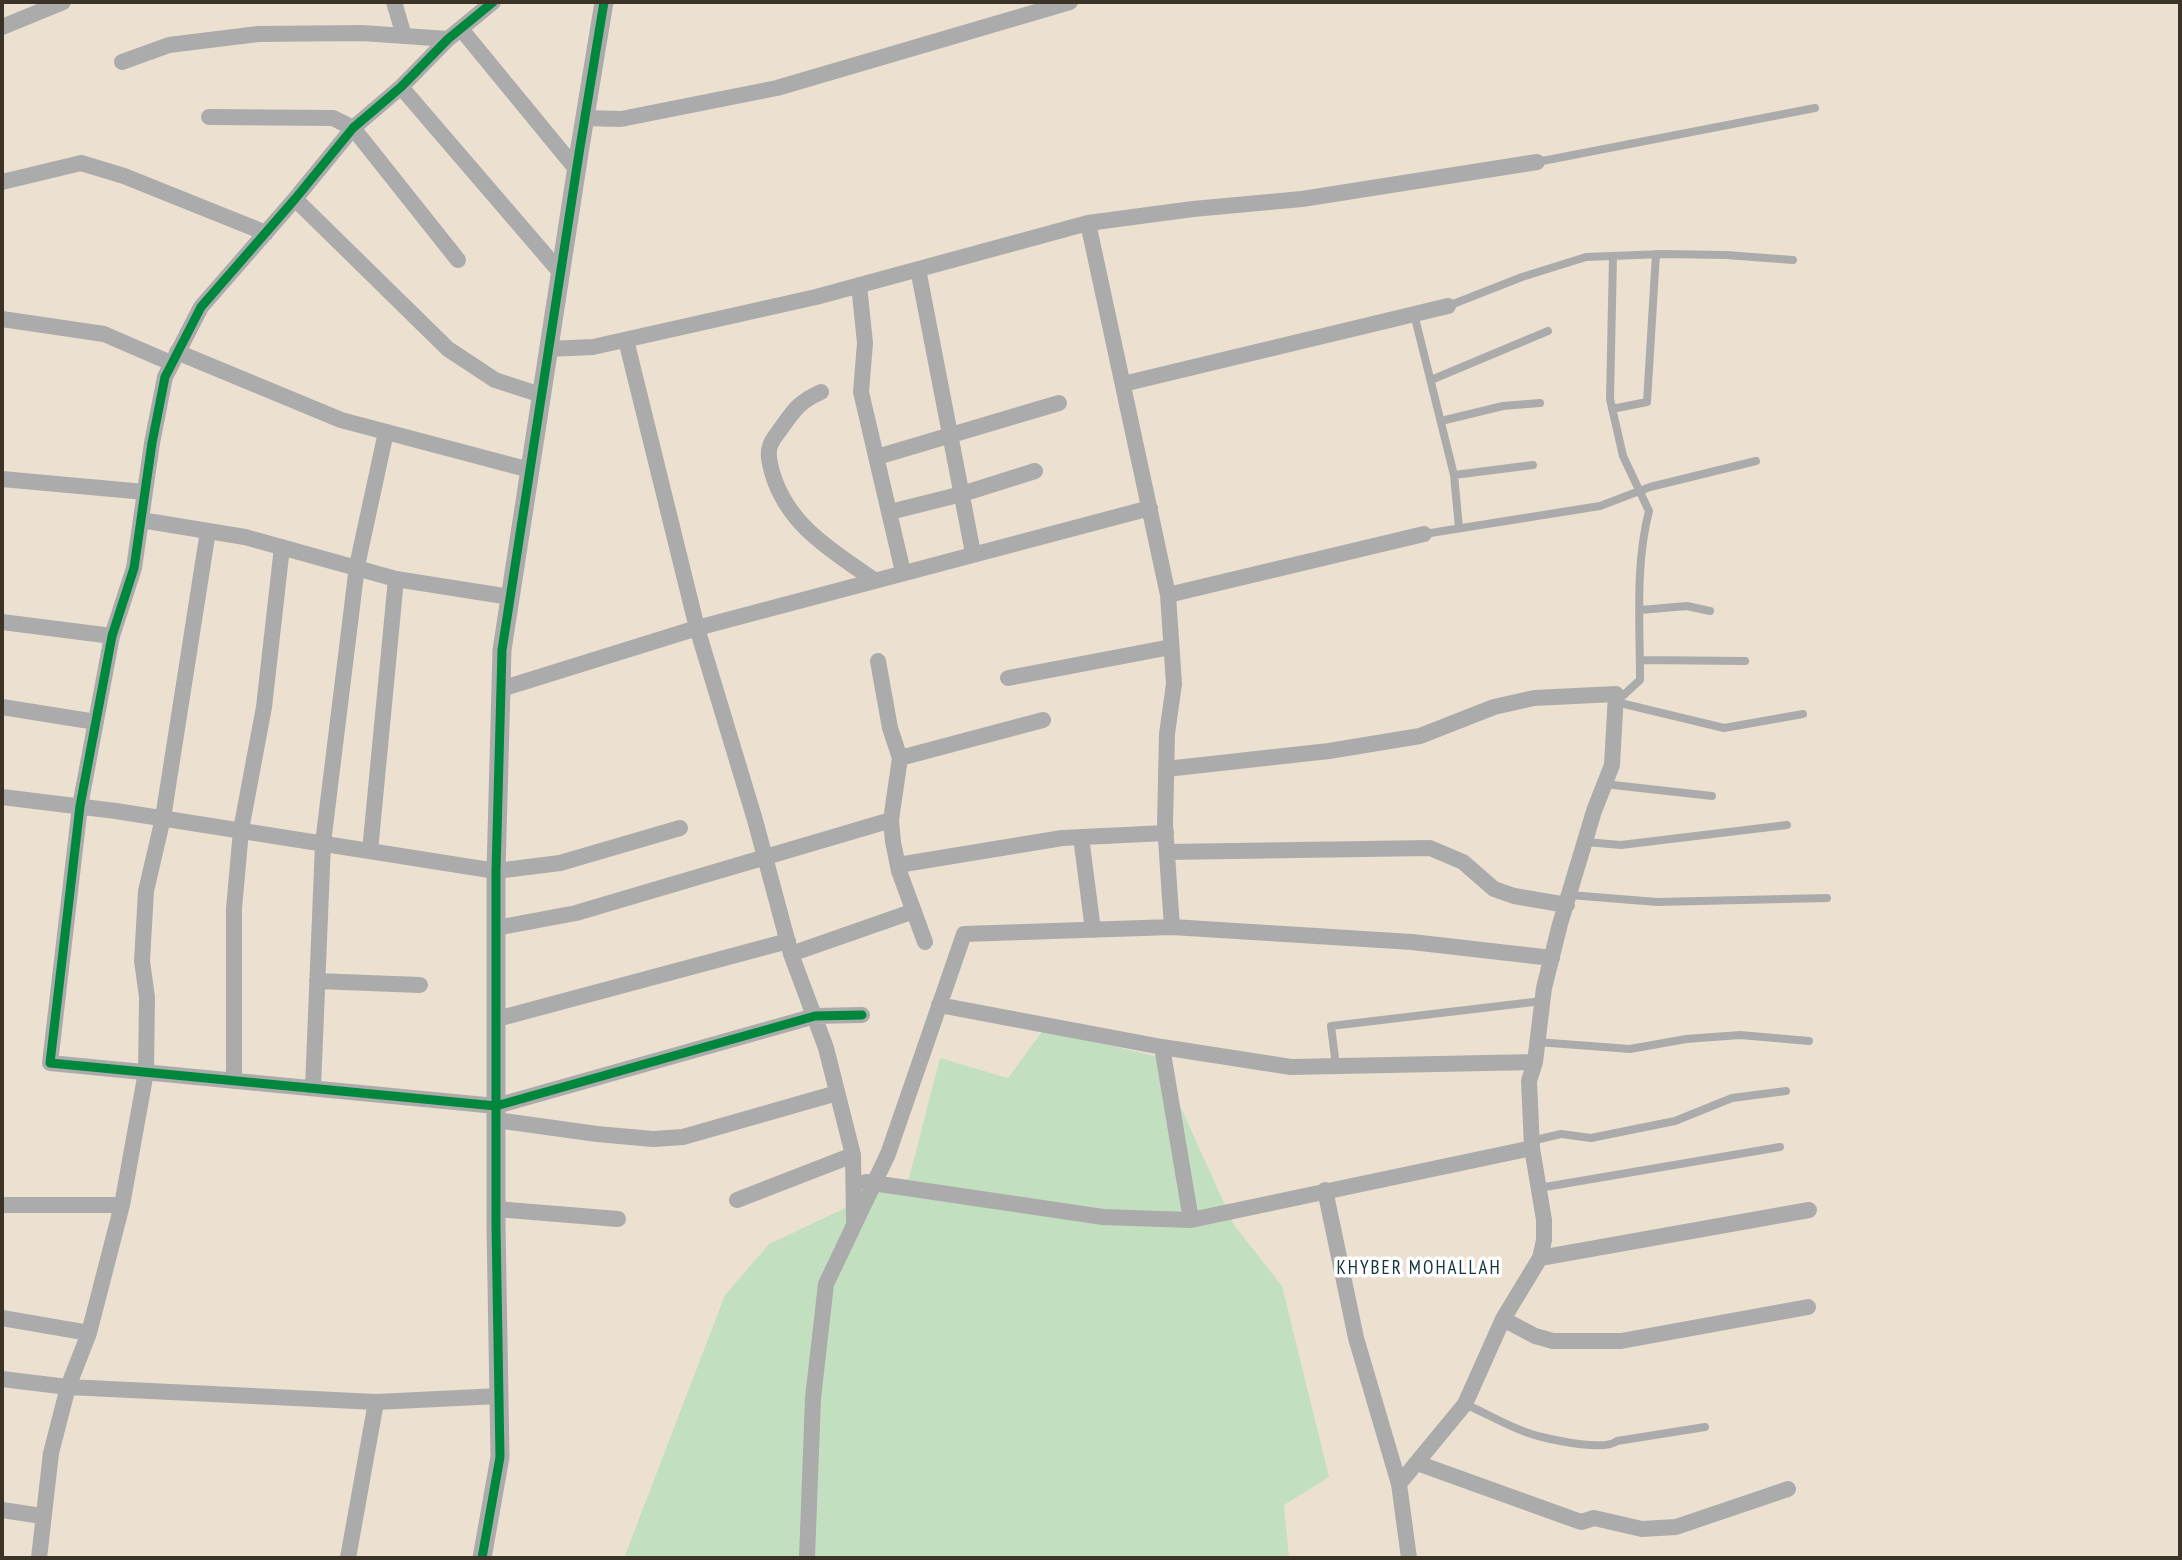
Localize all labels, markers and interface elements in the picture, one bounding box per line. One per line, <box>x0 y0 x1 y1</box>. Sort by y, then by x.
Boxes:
district label: KHYBER MOHALLAH <box>1338 1258 1500 1280</box>

